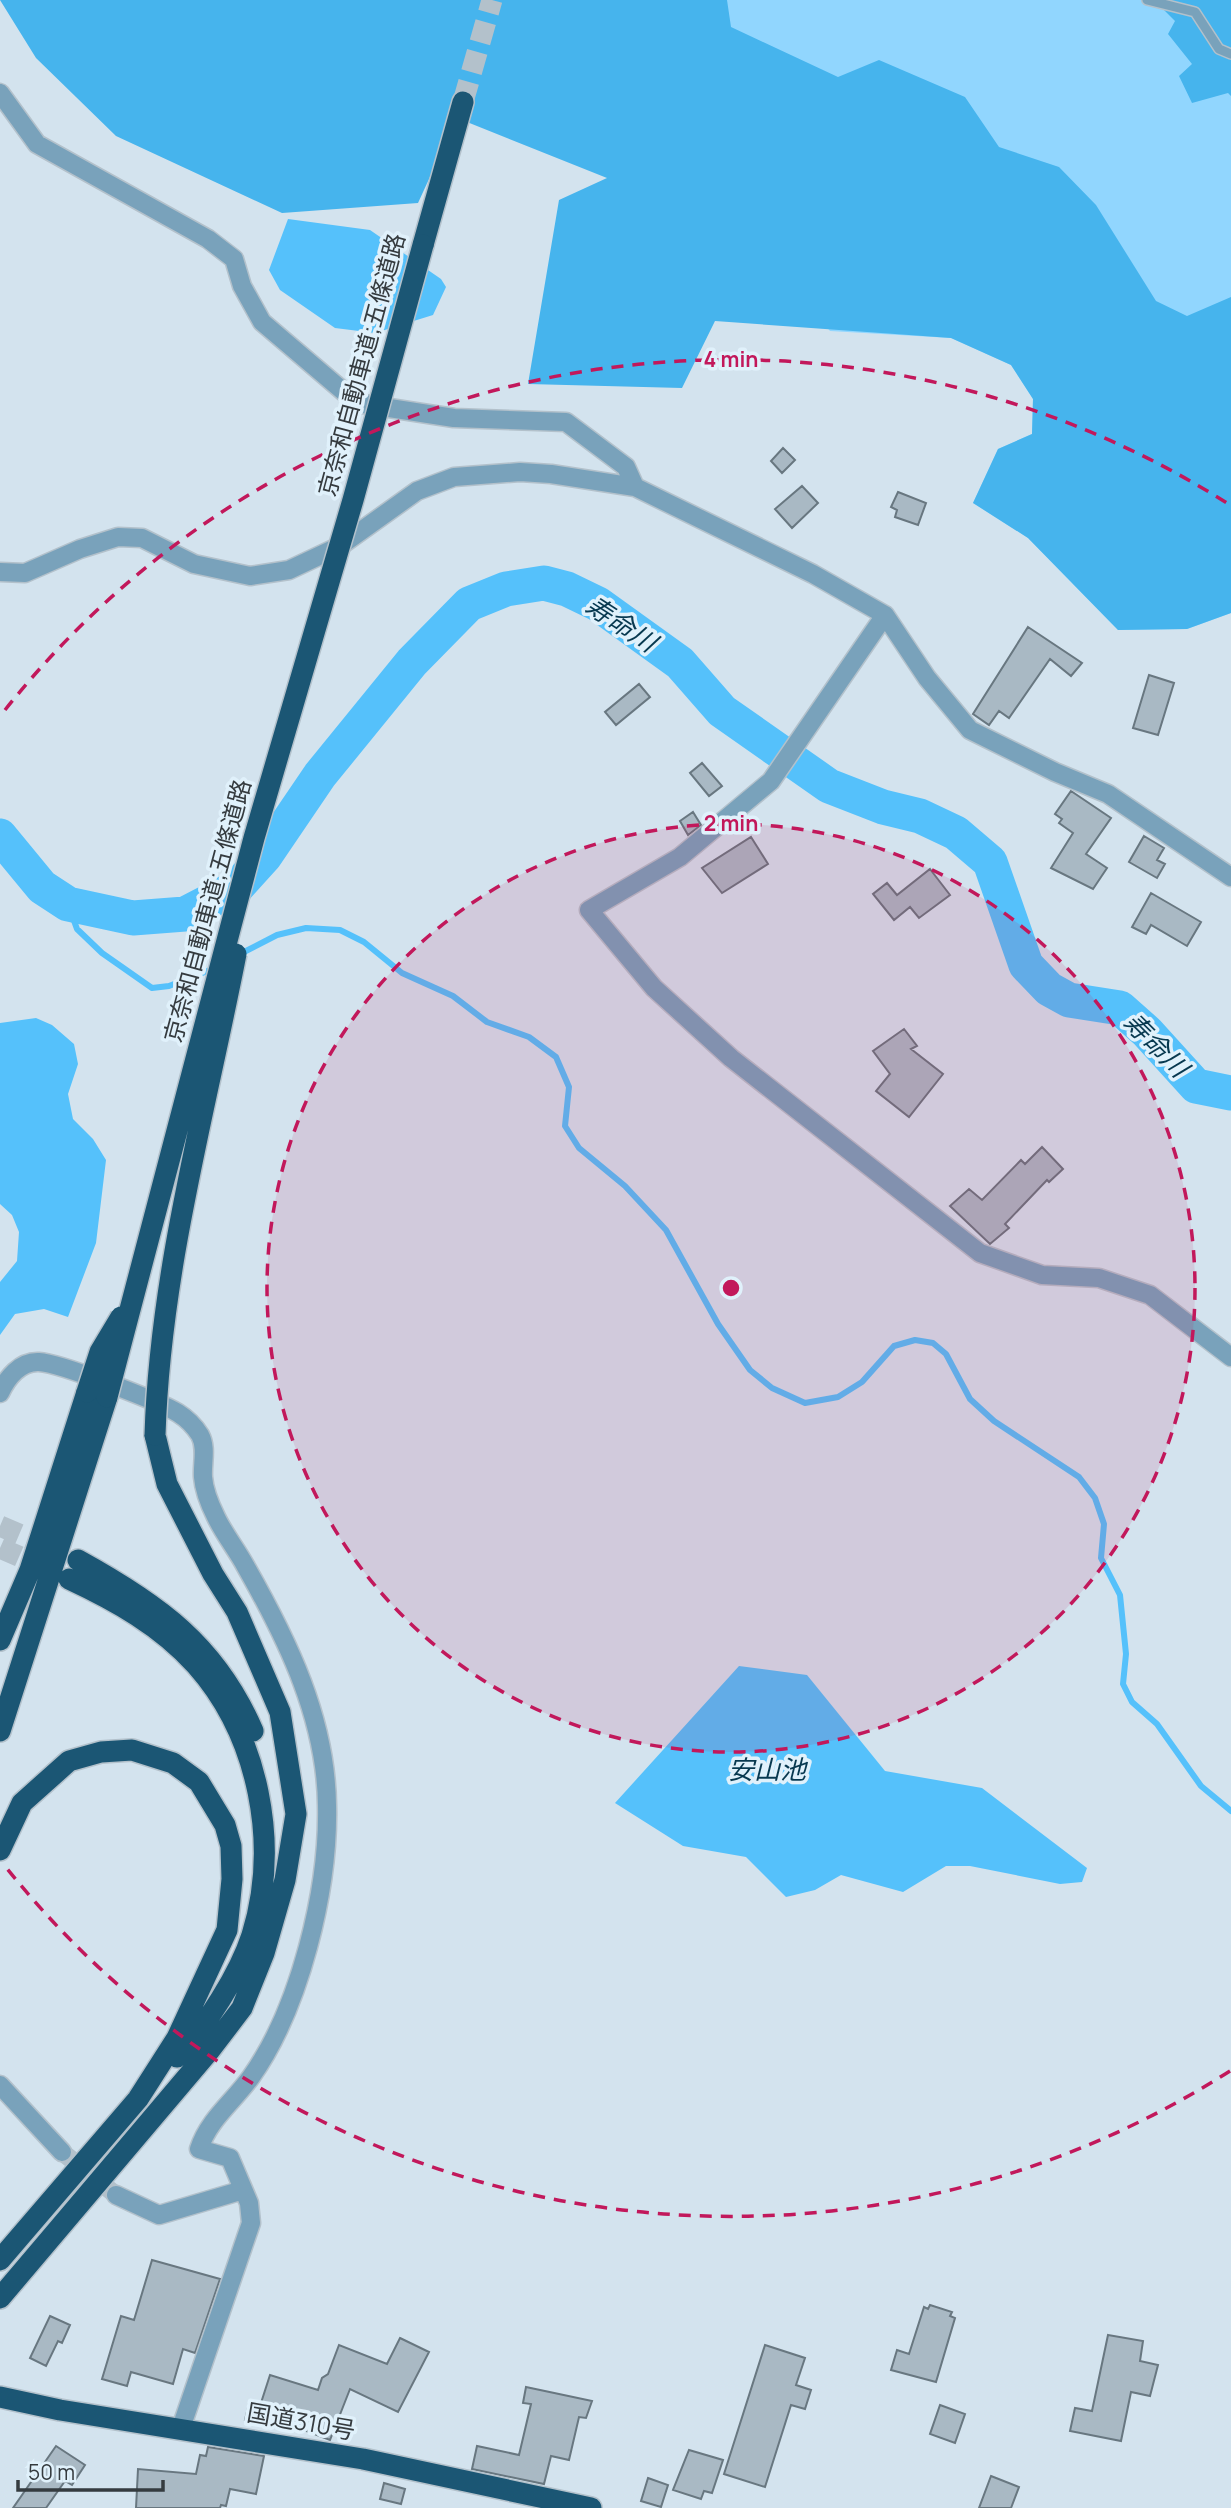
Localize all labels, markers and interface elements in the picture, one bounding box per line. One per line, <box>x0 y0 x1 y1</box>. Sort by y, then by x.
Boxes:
street label: 京奈和自動車道;五條道路 <box>309 229 412 500</box>
text: 4 min <box>704 345 758 373</box>
water label: 寿命川 <box>579 587 667 661</box>
street label: 京奈和自動車道;五條道路 <box>155 775 258 1046</box>
text: 2 min <box>704 809 758 837</box>
water label: 寿命川 <box>1116 1004 1199 1087</box>
centre of rings <box>719 1276 743 1300</box>
water label: 安山池 <box>728 1751 809 1787</box>
street label: 国道310号 <box>245 2395 358 2446</box>
scale bar <box>18 2448 163 2492</box>
text: 50 m <box>28 2458 75 2486</box>

